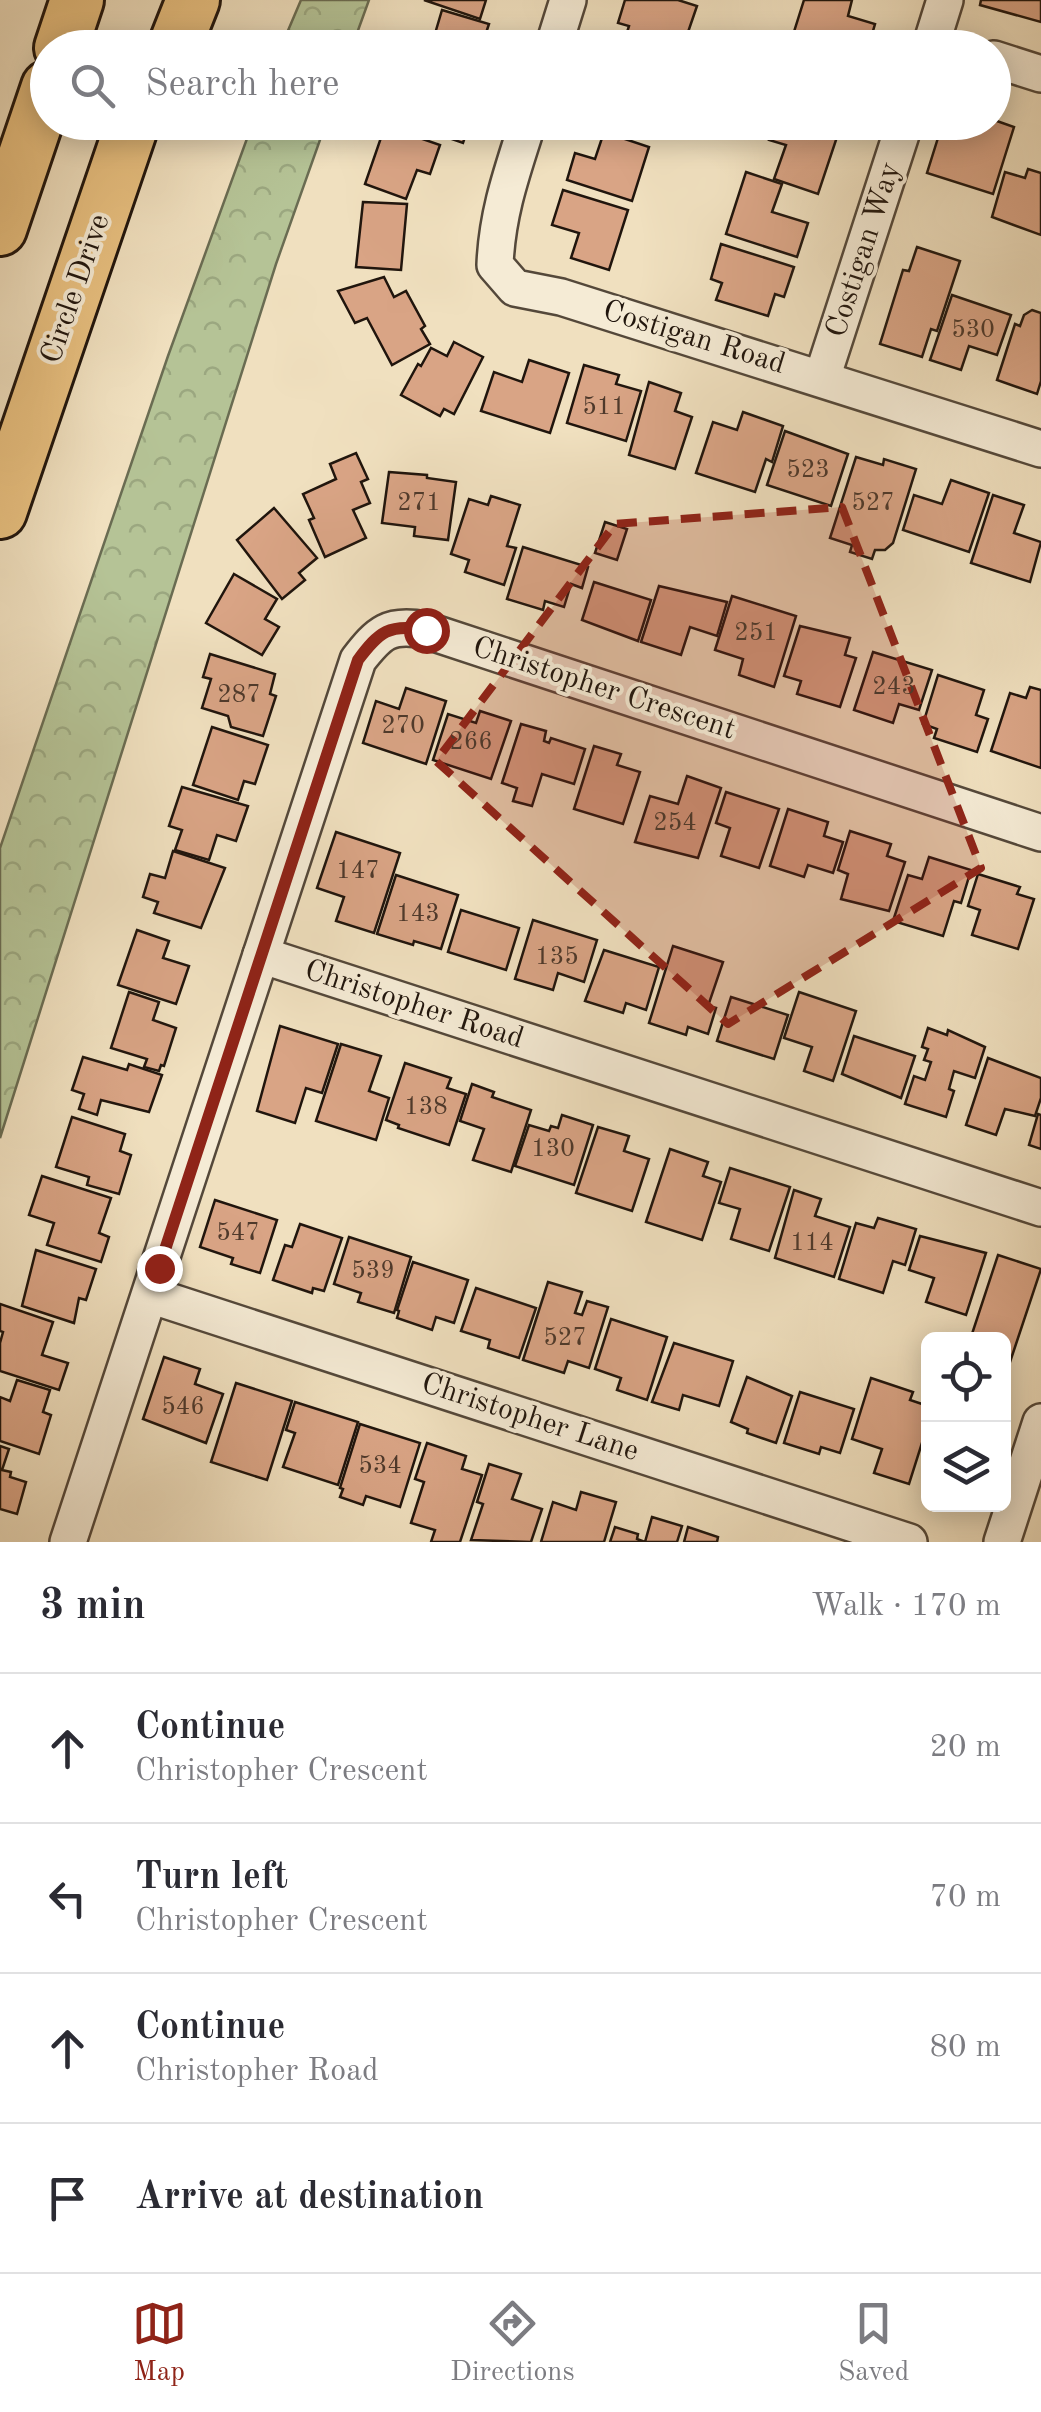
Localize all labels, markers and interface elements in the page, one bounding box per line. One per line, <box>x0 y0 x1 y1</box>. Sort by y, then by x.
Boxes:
search box <box>30 30 1011 140</box>
icon: search <box>65 58 120 113</box>
text: Search here <box>145 66 340 104</box>
street label: Costigan Way <box>822 159 906 341</box>
street label: Circle Drive <box>36 210 116 368</box>
street label: Costigan Road <box>599 296 789 380</box>
house number: 530 <box>951 318 995 343</box>
house number: 511 <box>582 395 626 420</box>
house number: 523 <box>786 458 830 483</box>
house number: 271 <box>397 491 441 516</box>
house number: 527 <box>851 491 895 516</box>
route start <box>404 608 450 654</box>
house number: 251 <box>734 621 778 646</box>
street label: Christopher Crescent <box>469 632 739 746</box>
house number: 243 <box>872 675 916 700</box>
house number: 287 <box>217 683 261 708</box>
house number: 270 <box>381 714 425 739</box>
house number: 266 <box>449 730 493 755</box>
house number: 254 <box>653 811 697 836</box>
house number: 147 <box>336 859 380 884</box>
house number: 143 <box>396 902 440 927</box>
house number: 135 <box>535 945 579 970</box>
street label: Christopher Road <box>301 955 527 1055</box>
house number: 138 <box>404 1095 448 1120</box>
house number: 130 <box>531 1137 575 1162</box>
house number: 547 <box>216 1221 260 1246</box>
house number: 114 <box>790 1231 834 1256</box>
route end <box>137 1246 183 1292</box>
house number: 539 <box>351 1259 395 1284</box>
house number: 527 <box>543 1326 587 1351</box>
map controls <box>921 1332 1011 1512</box>
button: locate <box>921 1332 1011 1422</box>
street label: Christopher Lane <box>418 1369 642 1467</box>
house number: 546 <box>161 1395 205 1420</box>
button: layers <box>921 1422 1011 1512</box>
house number: 534 <box>358 1454 402 1479</box>
text: 3 min <box>40 1586 146 1628</box>
text: Walk · 170 m <box>811 1591 1001 1623</box>
text: Continue <box>135 1709 285 1747</box>
icon: ahead <box>40 1721 95 1776</box>
text: 20 m <box>930 1732 1001 1764</box>
text: Christopher Crescent <box>135 1756 428 1788</box>
text: Turn left <box>135 1859 288 1897</box>
icon: left <box>40 1871 95 1926</box>
text: 70 m <box>930 1882 1001 1914</box>
text: Christopher Crescent <box>135 1906 428 1938</box>
text: Continue <box>135 2009 285 2047</box>
icon: ahead <box>40 2021 95 2076</box>
text: 80 m <box>930 2032 1001 2064</box>
text: Christopher Road <box>135 2056 379 2088</box>
icon: arrive <box>40 2171 95 2226</box>
text: Arrive at destination <box>135 2179 484 2217</box>
tab: Map <box>132 2296 187 2391</box>
tab: Directions <box>450 2296 575 2391</box>
tab: Saved <box>838 2296 909 2391</box>

